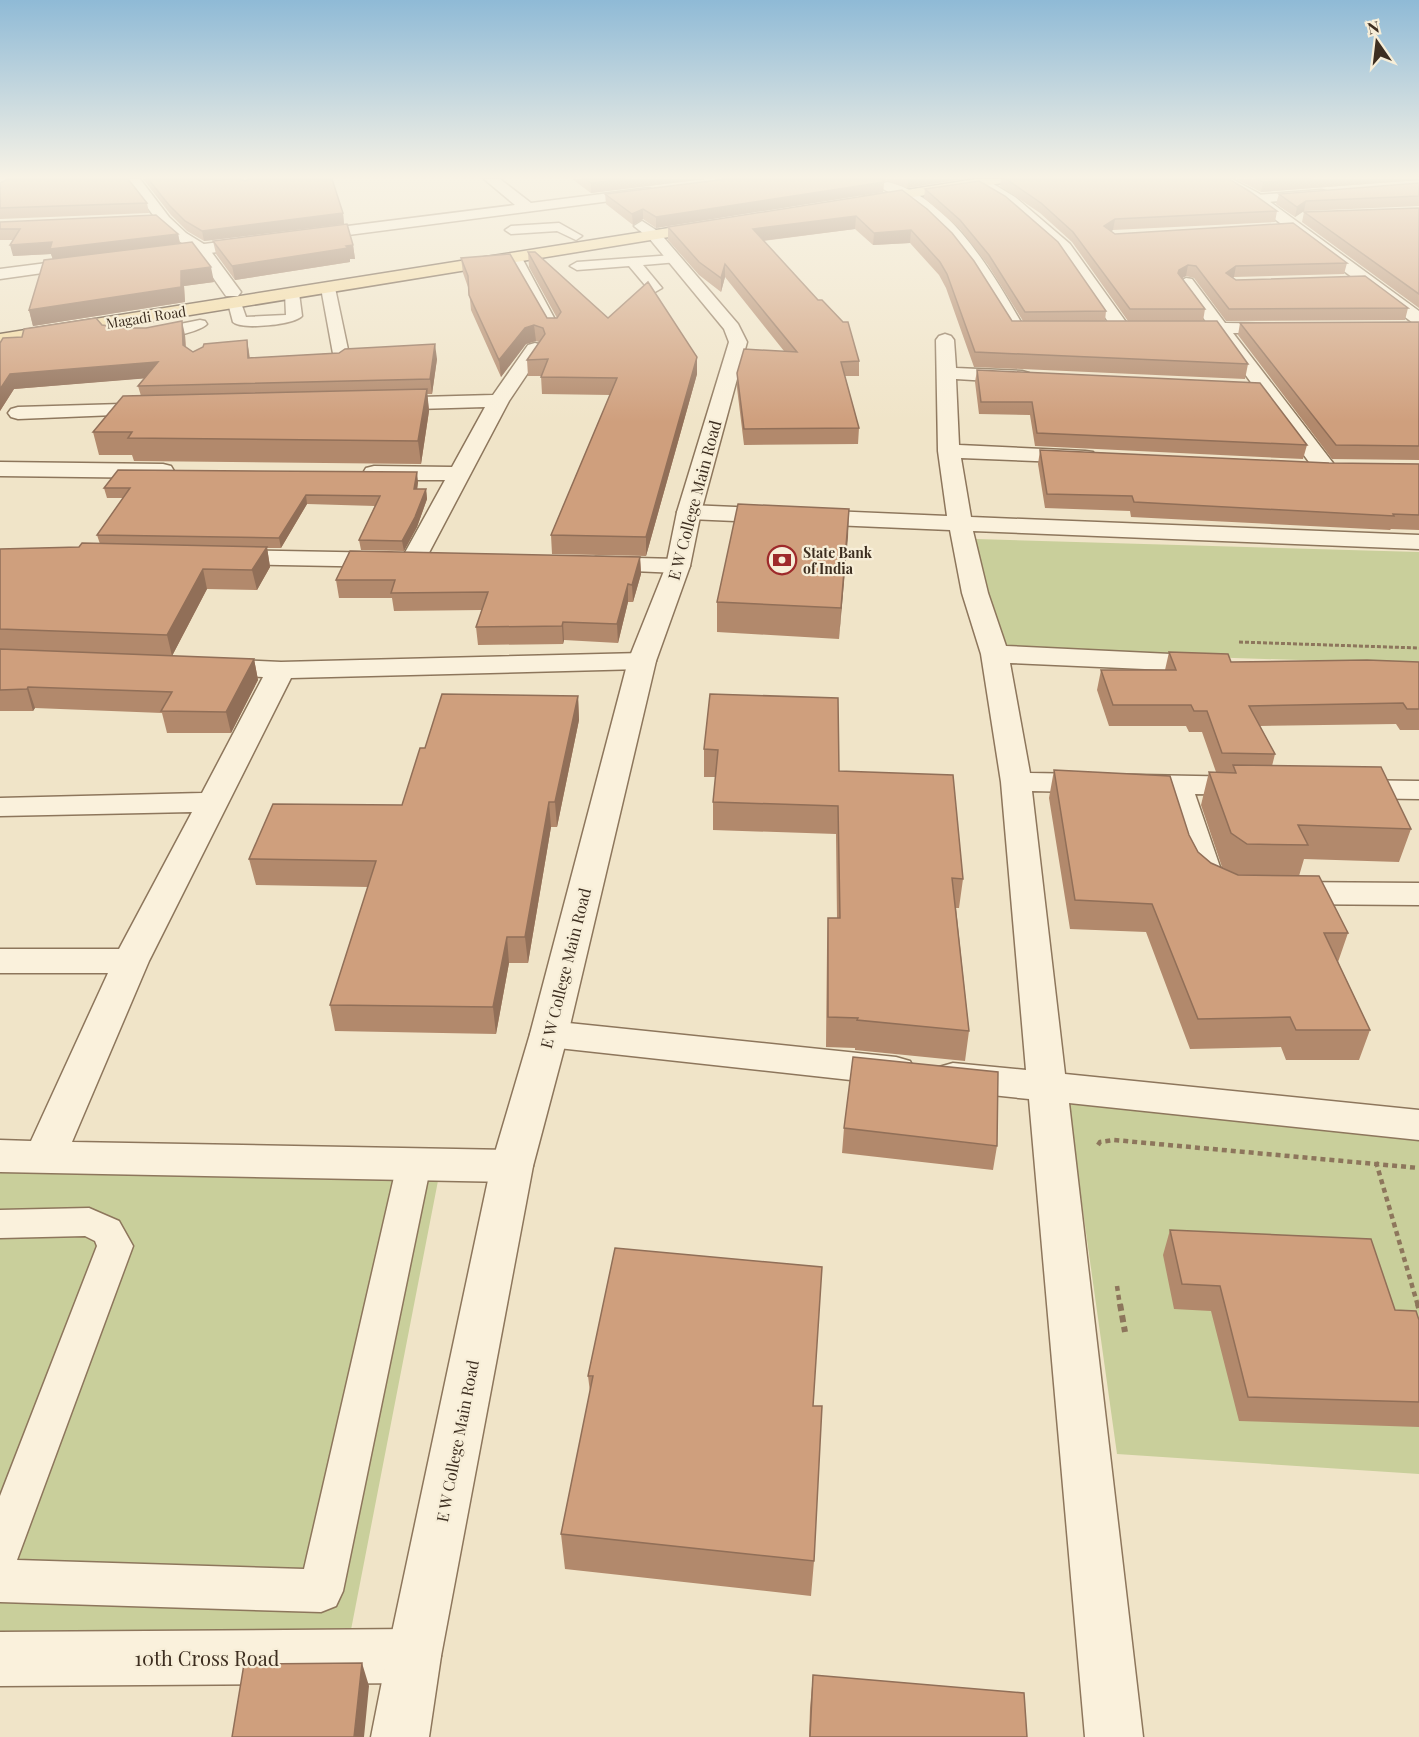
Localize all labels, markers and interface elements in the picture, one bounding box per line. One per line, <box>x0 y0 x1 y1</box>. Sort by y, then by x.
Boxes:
north arrow <box>1347 12 1407 72</box>
text: N <box>1365 15 1382 39</box>
street label: Magadi Road <box>105 301 187 333</box>
street label: E W College Main Road <box>663 418 725 582</box>
place label: State Bank of India <box>803 543 873 578</box>
bank icon: State Bank of India <box>766 544 798 576</box>
street label: E W College Main Road <box>535 886 595 1050</box>
street label: E W College Main Road <box>431 1358 483 1524</box>
street label: 10th Cross Road <box>135 1644 280 1671</box>

